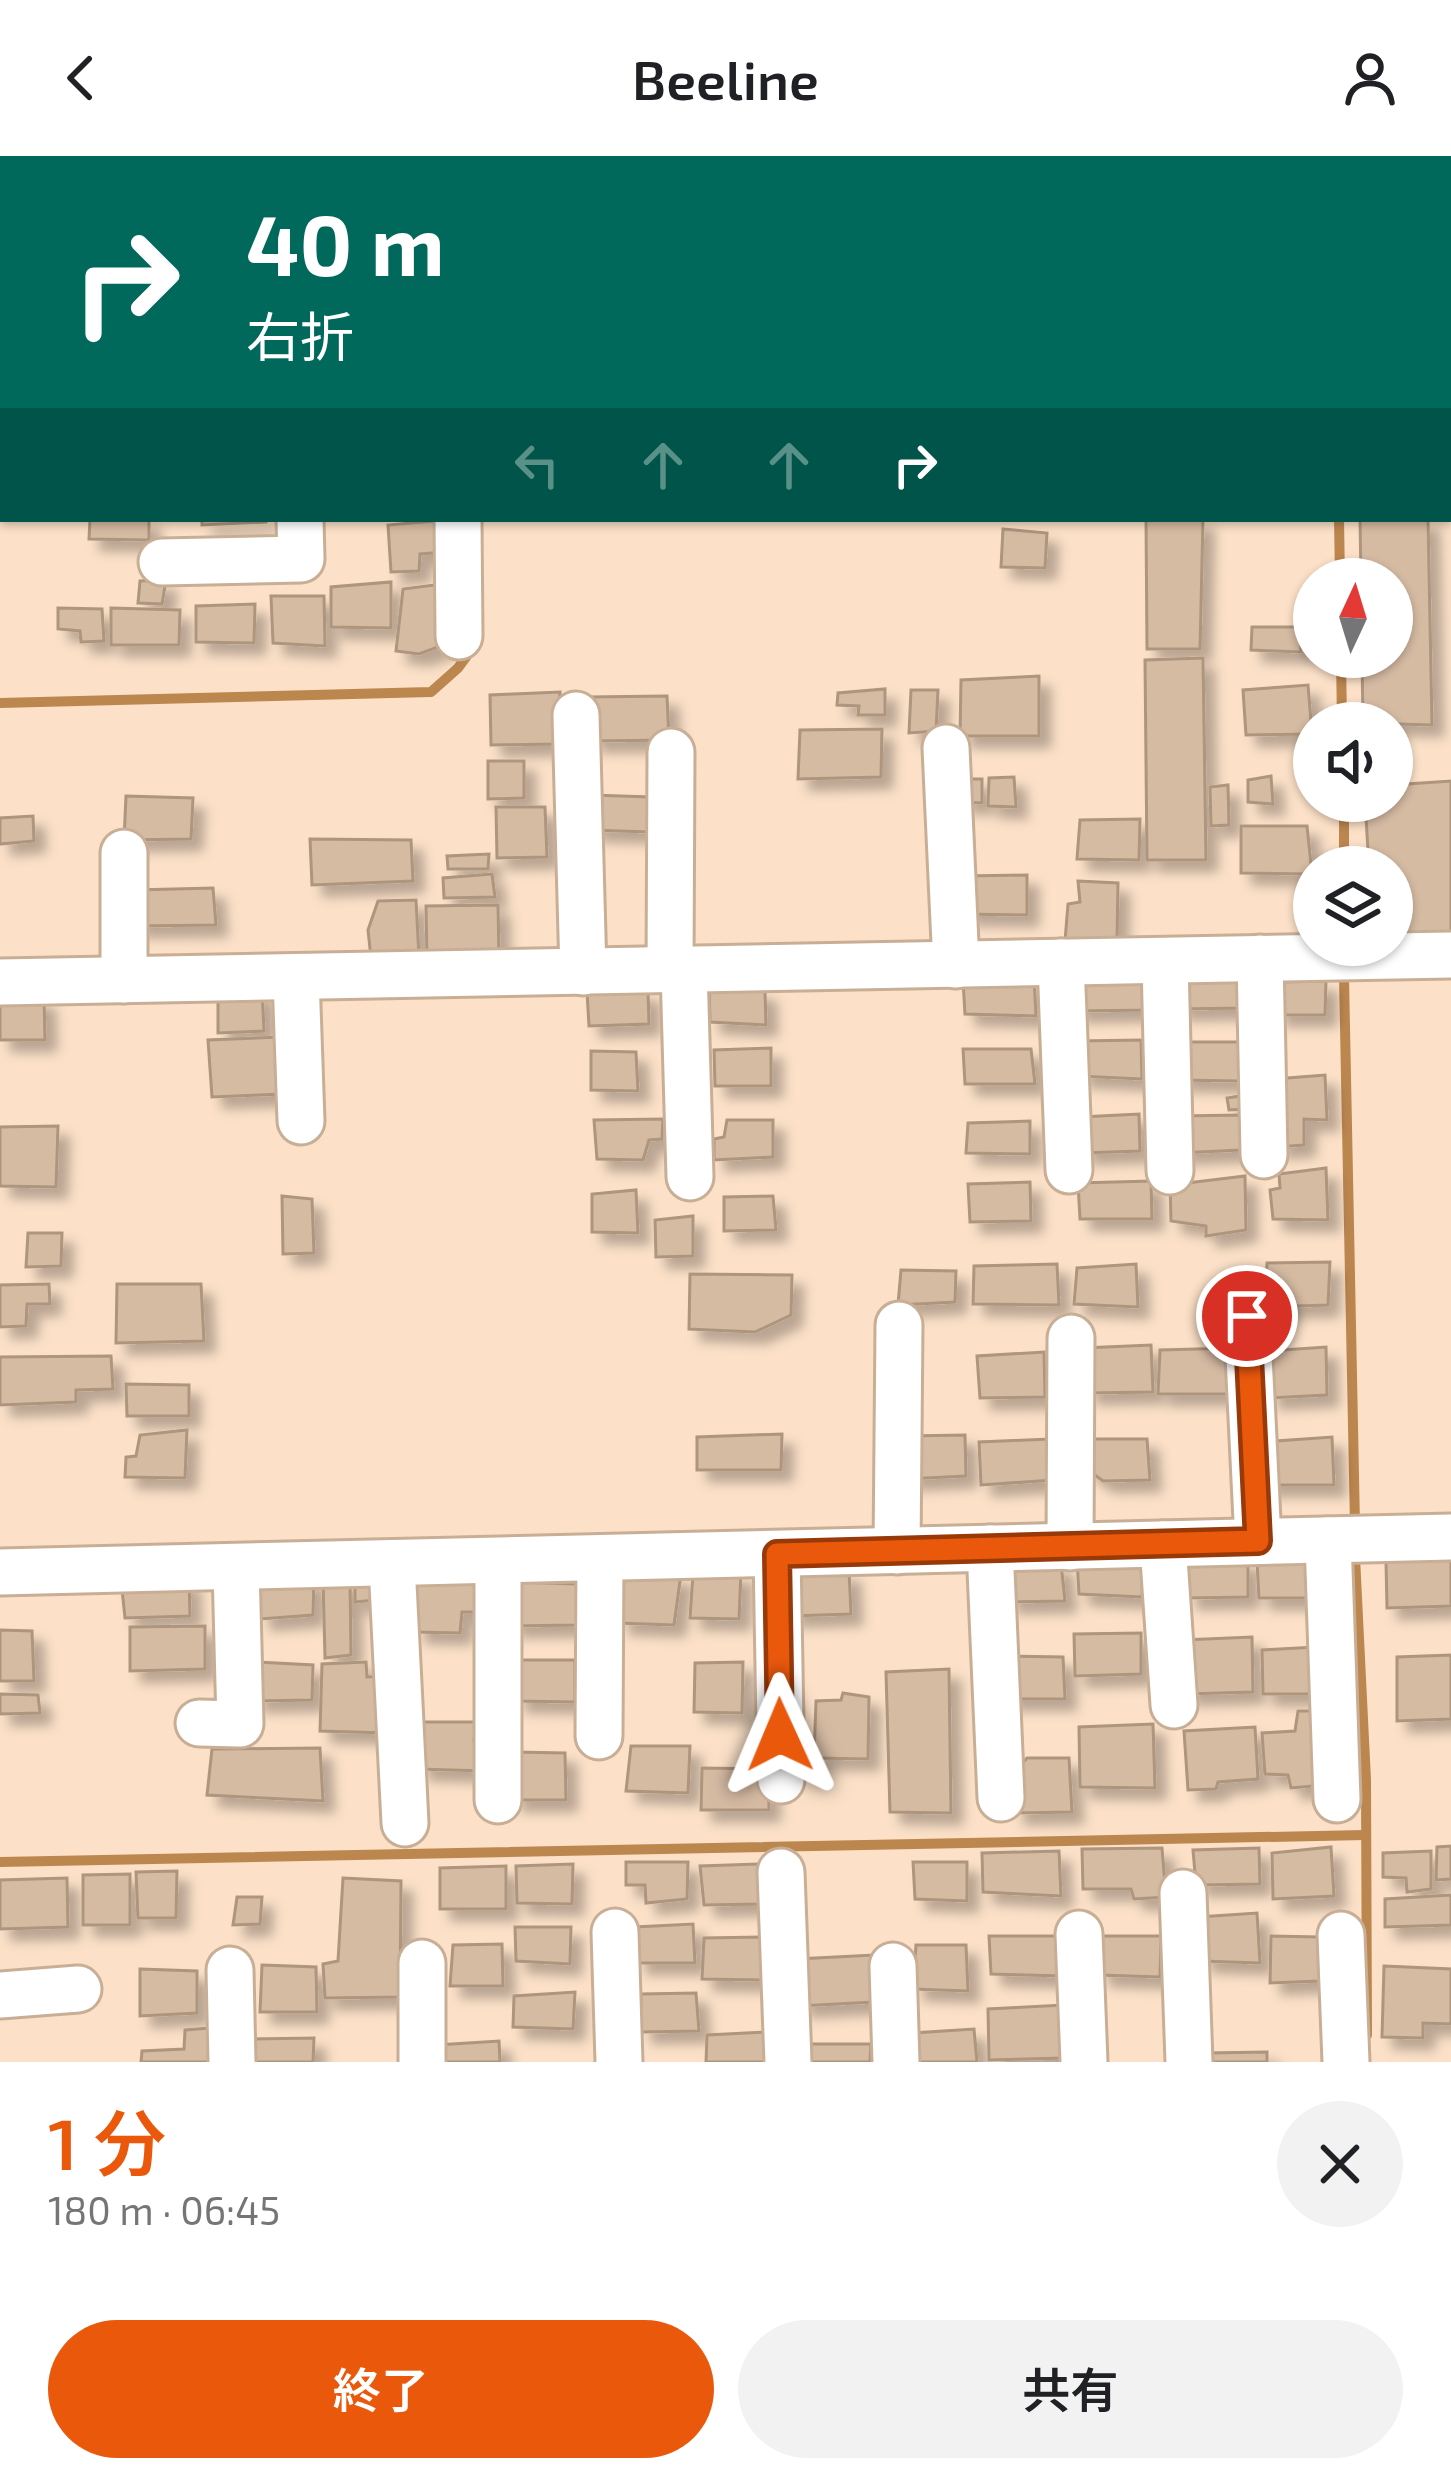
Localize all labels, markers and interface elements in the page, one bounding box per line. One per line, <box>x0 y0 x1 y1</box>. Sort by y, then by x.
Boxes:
icon: back <box>48 45 114 111</box>
icon: person <box>1337 45 1403 111</box>
text: Beeline <box>632 46 819 111</box>
text: 40 m <box>246 192 445 293</box>
icon: right <box>48 204 204 360</box>
text: 右折 <box>246 303 354 368</box>
icon: left <box>504 432 570 498</box>
icon: ahead <box>630 432 696 498</box>
icon: ahead <box>756 432 822 498</box>
icon: right <box>882 432 948 498</box>
north arrow <box>1293 558 1413 678</box>
map controls <box>1293 558 1413 966</box>
button: sound <box>1293 702 1413 822</box>
button: layers <box>1293 846 1413 966</box>
pin <box>1196 1265 1298 1367</box>
icon: arrive <box>1214 1283 1280 1349</box>
position arrow <box>717 1672 843 1798</box>
text: 1 分 <box>48 2098 166 2184</box>
button: close <box>1277 2101 1403 2227</box>
text: 180 m · 06:45 <box>48 2186 280 2233</box>
button: 終了 <box>48 2320 714 2458</box>
button: 共有 <box>738 2320 1403 2458</box>

